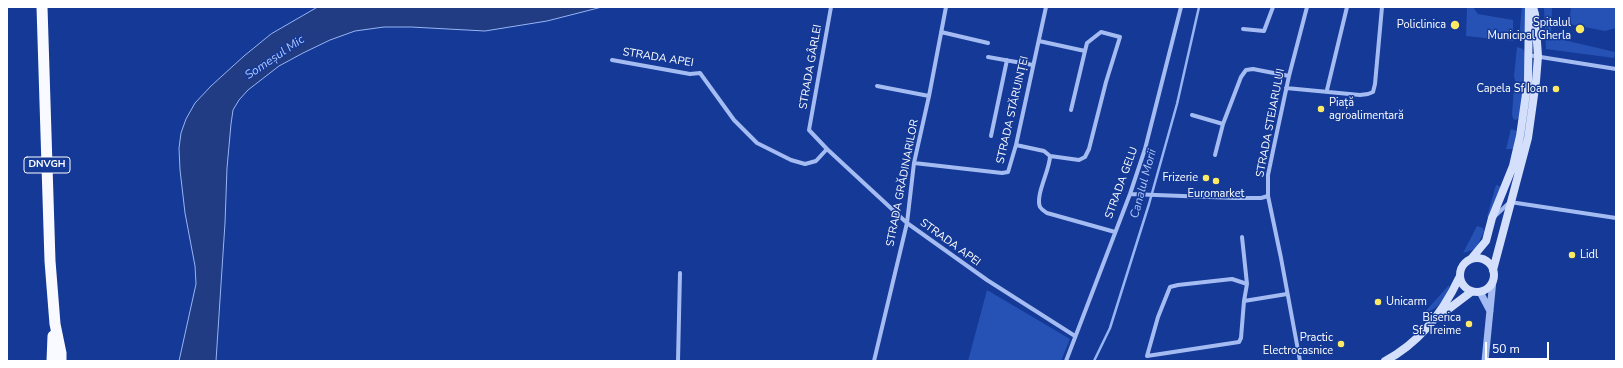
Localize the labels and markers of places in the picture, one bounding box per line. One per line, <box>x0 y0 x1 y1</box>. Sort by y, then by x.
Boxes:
place label: Spitalul Municipal Gherla <box>1488 16 1571 42</box>
place label: Policlinica <box>1397 18 1446 32</box>
marker: Policlinica <box>1449 19 1461 31</box>
marker: Spitalul Municipal Gherla <box>1574 23 1586 35</box>
place label: Capela Sf Ioan <box>1477 82 1548 96</box>
marker: Capela Sf Ioan <box>1551 84 1561 94</box>
place label: Piață agroalimentară <box>1329 96 1404 122</box>
marker: Piață agroalimentară <box>1316 104 1326 114</box>
place label: Frizerie <box>1162 171 1198 185</box>
marker: Frizerie <box>1201 173 1211 183</box>
marker: Euromarket <box>1211 176 1221 186</box>
place label: Euromarket <box>1188 187 1244 201</box>
place label: Lidl <box>1580 248 1598 262</box>
marker: Lidl <box>1567 250 1577 260</box>
place label: Unicarm <box>1386 295 1427 309</box>
marker: Unicarm <box>1373 297 1383 307</box>
place label: Biserica Sf. Treime <box>1412 311 1461 337</box>
marker: Biserica Sf. Treime <box>1464 319 1474 329</box>
place label: Practic Electrocasnice <box>1263 331 1333 357</box>
marker: Practic Electrocasnice <box>1336 339 1346 349</box>

